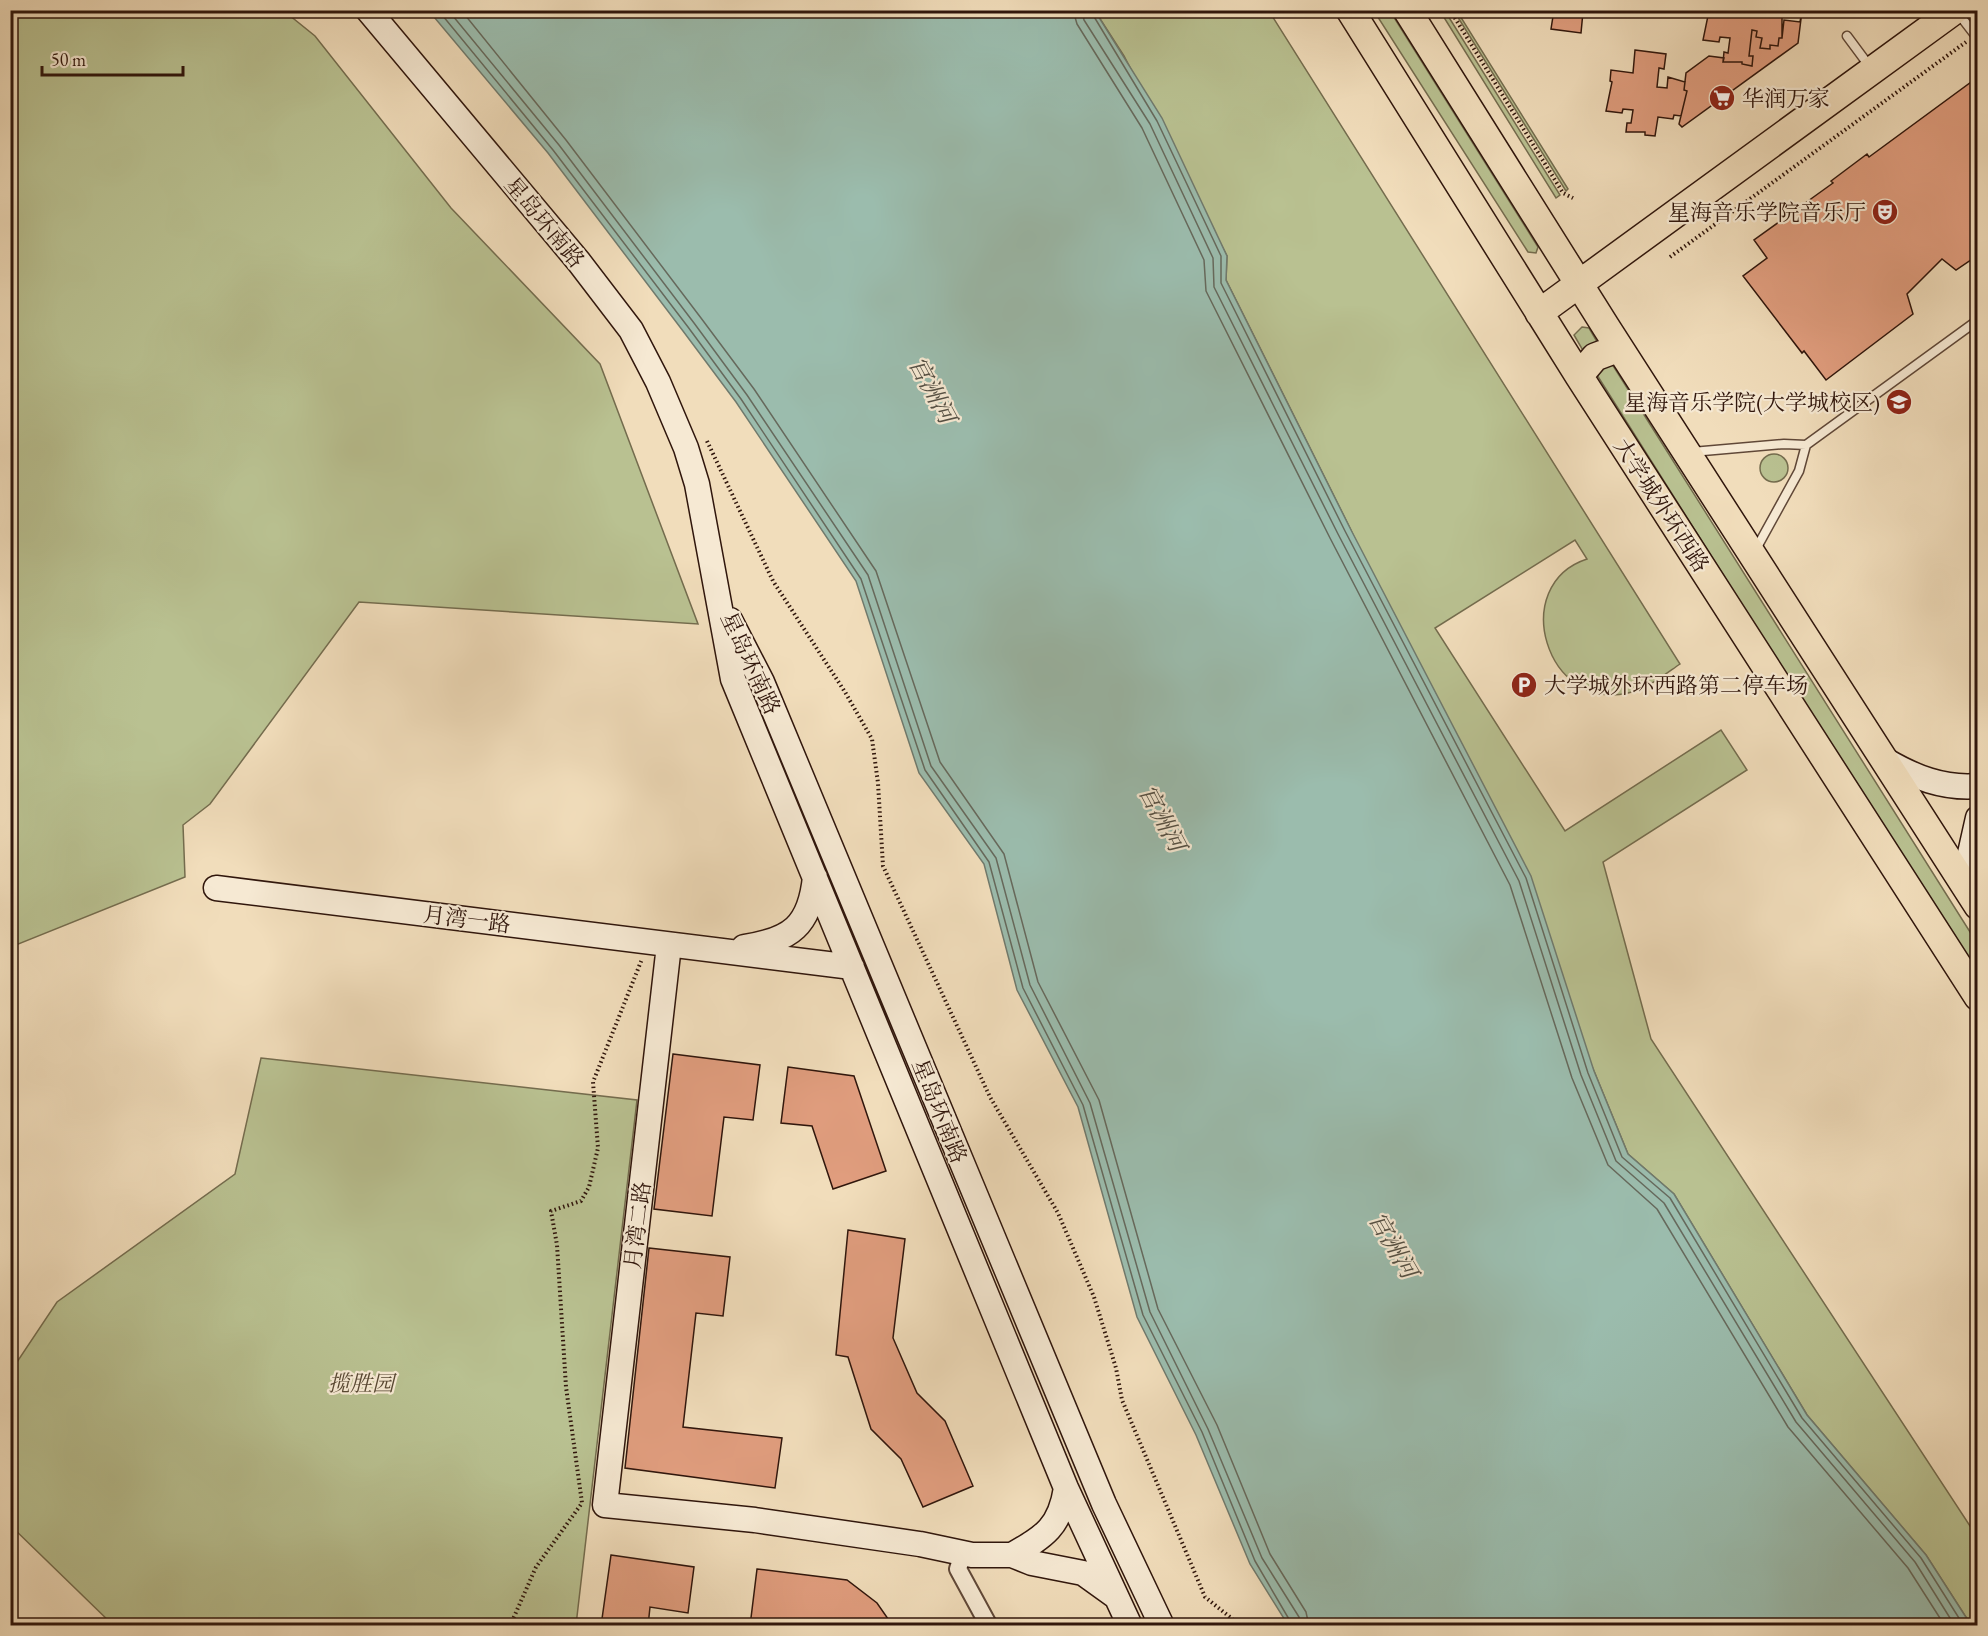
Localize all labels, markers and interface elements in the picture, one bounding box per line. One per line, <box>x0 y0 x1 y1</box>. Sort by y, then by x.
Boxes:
scale bar <box>42 39 183 77</box>
text: 50 m <box>51 48 86 71</box>
supermarket icon: 华润万家 <box>1707 83 1737 113</box>
place label: 华润万家 <box>1742 84 1830 113</box>
street label: 星岛环南路 <box>498 171 591 274</box>
theatre icon: 星海音乐学院音乐厅 <box>1870 197 1900 227</box>
place label: 星海音乐学院音乐厅 <box>1668 198 1866 227</box>
water label: 官洲河 <box>902 351 965 432</box>
school or university icon: 星海音乐学院(大学城校区) <box>1884 387 1914 417</box>
place label: 星海音乐学院(大学城校区) <box>1624 388 1880 417</box>
street label: 大学城外环西路 <box>1607 433 1716 578</box>
street label: 星岛环南路 <box>714 607 787 719</box>
parking icon: 大学城外环西路第二停车场 <box>1509 670 1539 700</box>
place label: 大学城外环西路第二停车场 <box>1544 671 1808 700</box>
water label: 官洲河 <box>1132 779 1195 860</box>
street label: 月湾一路 <box>421 900 512 939</box>
street label: 星岛环南路 <box>905 1055 974 1168</box>
street label: 月湾二路 <box>618 1180 657 1271</box>
water label: 官洲河 <box>1362 1206 1427 1287</box>
park label: 揽胜园 <box>328 1369 397 1398</box>

